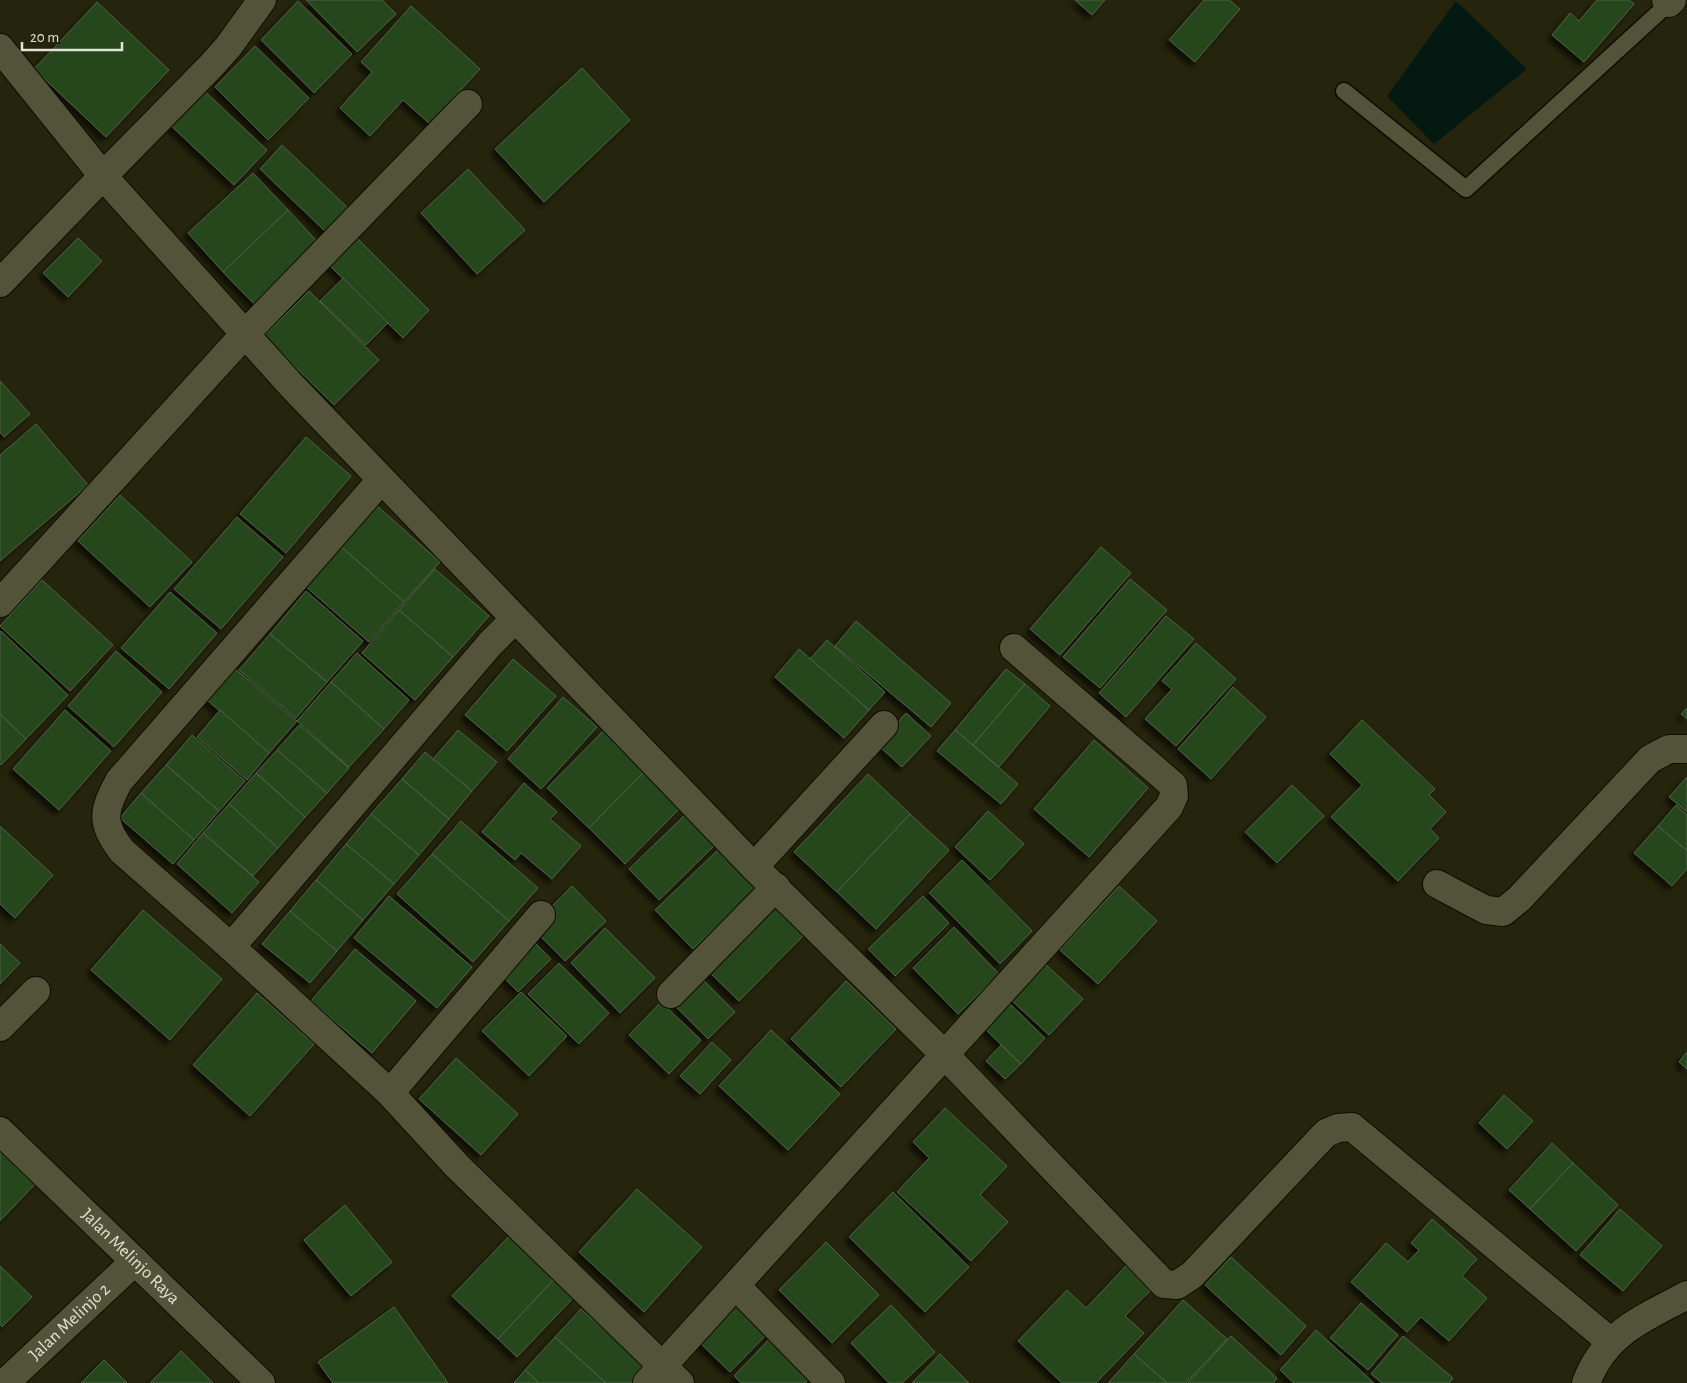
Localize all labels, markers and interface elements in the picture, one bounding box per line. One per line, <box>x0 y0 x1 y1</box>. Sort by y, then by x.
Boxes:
scale bar <box>22 20 122 52</box>
text: 20 m <box>30 30 59 45</box>
street label: Jalan Melinjo Raya <box>78 1206 183 1308</box>
street label: Jalan Melinjo 2 <box>26 1280 114 1364</box>

